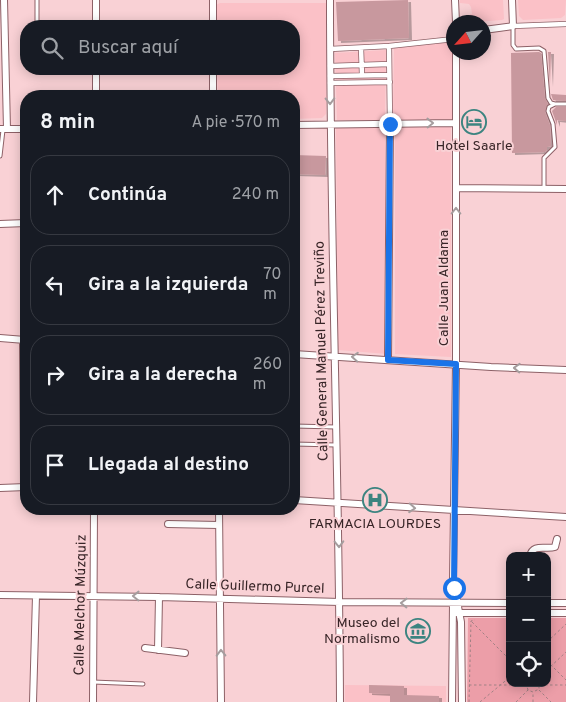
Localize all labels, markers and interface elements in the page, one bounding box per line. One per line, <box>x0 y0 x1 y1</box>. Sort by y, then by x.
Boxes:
north arrow <box>446 15 491 60</box>
search box <box>20 20 300 75</box>
icon: search <box>38 34 66 62</box>
text: Buscar aquí <box>78 36 178 60</box>
one-way arrow <box>325 97 336 105</box>
text: 8 min <box>40 109 95 136</box>
hotel icon: Hotel Saarle <box>461 109 487 135</box>
text: A pie · 570 m <box>192 113 280 133</box>
route end <box>379 113 402 136</box>
one-way arrow <box>426 118 434 128</box>
place label: Hotel Saarle <box>435 138 513 155</box>
icon: ahead <box>41 181 69 209</box>
text: Continúa <box>88 183 167 207</box>
text: 240 m <box>232 185 279 205</box>
one-way arrow <box>451 206 461 214</box>
street label: Calle Juan Aldama <box>436 230 453 346</box>
street label: Calle General Manuel Pérez Treviño <box>312 241 332 461</box>
text: 70 m <box>263 265 281 305</box>
icon: left <box>41 271 69 299</box>
text: Gira a la izquierda <box>88 273 248 297</box>
one-way arrow <box>351 352 359 363</box>
text: 260 m <box>253 355 282 395</box>
icon: right <box>41 361 69 389</box>
one-way arrow <box>513 362 521 373</box>
text: Gira a la derecha <box>88 363 238 387</box>
icon: arrive <box>41 451 69 479</box>
text: Llegada al destino <box>88 453 249 477</box>
hospital icon: FARMACIA LOURDES <box>362 487 388 513</box>
one-way arrow <box>408 503 416 514</box>
place label: FARMACIA LOURDES <box>309 516 441 533</box>
street label: Calle Melchor Múzquiz <box>71 534 91 676</box>
one-way arrow <box>334 540 344 548</box>
map controls <box>506 552 551 687</box>
button: + <box>506 552 551 597</box>
street label: Calle Guillermo Purcel <box>185 576 325 598</box>
route start <box>443 577 466 600</box>
one-way arrow <box>132 591 140 601</box>
button: − <box>506 597 551 642</box>
one-way arrow <box>400 598 408 608</box>
place label: Museo del Normalismo <box>324 615 400 648</box>
museum icon: Museo del Normalismo <box>405 618 431 644</box>
button: locate <box>506 642 551 687</box>
one-way arrow <box>216 649 226 657</box>

